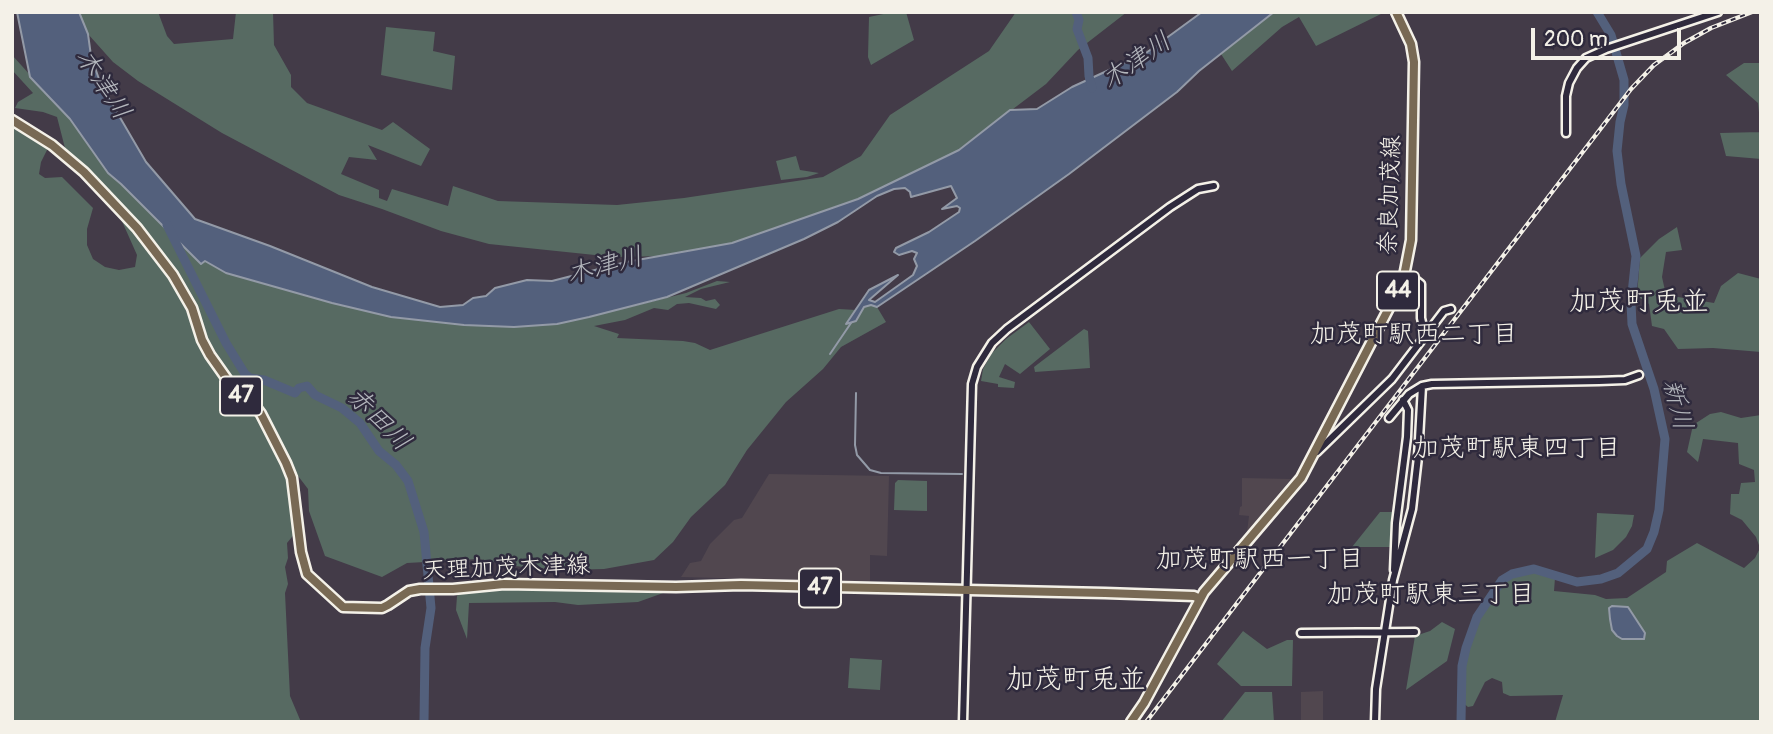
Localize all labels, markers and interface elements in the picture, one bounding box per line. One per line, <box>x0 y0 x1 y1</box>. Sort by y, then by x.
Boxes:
scale bar <box>1535 14 1686 58</box>
text: 200 m <box>1544 26 1608 53</box>
water label: 木津川 <box>1096 27 1178 97</box>
water label: 木津川 <box>68 44 136 126</box>
street label: 奈良加茂線 <box>1375 135 1407 255</box>
water label: 木津川 <box>563 242 647 292</box>
road number: 44 <box>1377 272 1419 310</box>
district label: 加茂町兎並 <box>1569 286 1709 320</box>
district label: 加茂町駅西二丁目 <box>1310 319 1518 351</box>
road number: 47 <box>220 376 262 416</box>
water label: 新川 <box>1655 376 1697 434</box>
water label: 赤田川 <box>339 381 417 459</box>
district label: 加茂町駅東四丁目 <box>1413 433 1621 465</box>
district label: 加茂町駅西一丁目 <box>1156 544 1364 576</box>
street label: 天理加茂木津線 <box>422 552 590 586</box>
road number: 47 <box>799 568 841 608</box>
district label: 加茂町駅東三丁目 <box>1327 579 1535 611</box>
district label: 加茂町兎並 <box>1006 664 1146 698</box>

